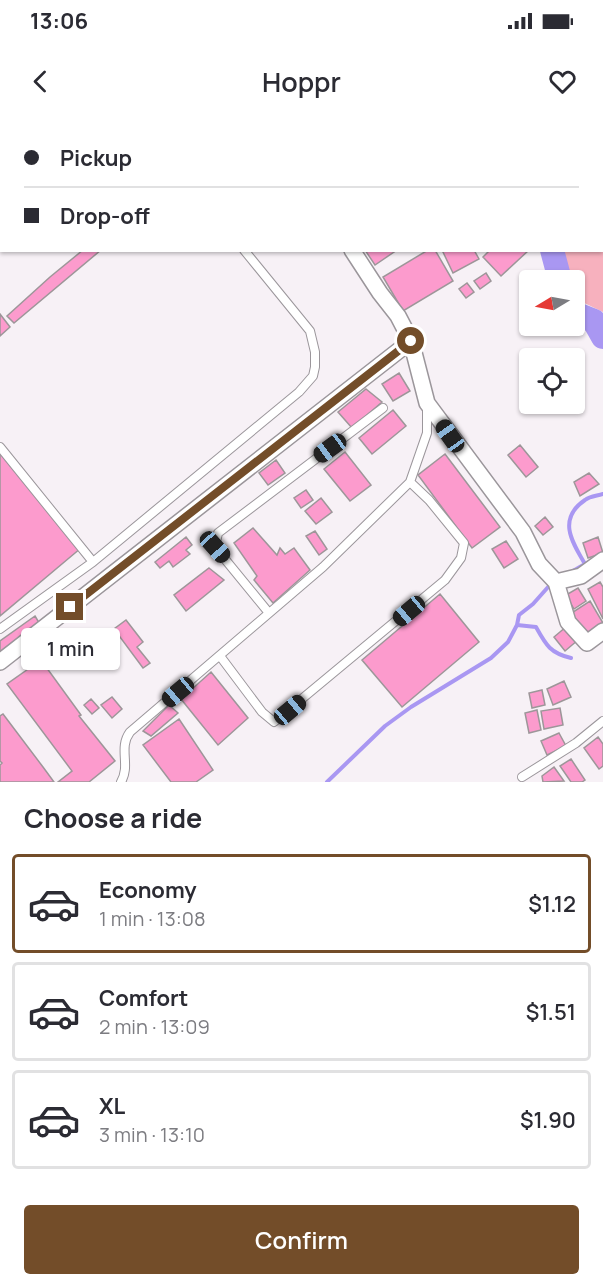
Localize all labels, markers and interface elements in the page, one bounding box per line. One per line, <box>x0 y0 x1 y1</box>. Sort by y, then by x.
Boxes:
text: 13:06 <box>30 6 88 36</box>
text: Hoppr <box>262 63 341 100</box>
icon: back <box>24 65 57 98</box>
icon: heart <box>546 65 579 98</box>
text: Pickup <box>60 143 132 173</box>
text: Drop-off <box>60 201 150 231</box>
north arrow <box>519 270 585 336</box>
map controls <box>519 270 585 414</box>
route start <box>397 327 424 354</box>
button: locate <box>519 348 585 414</box>
car <box>432 416 468 456</box>
car <box>310 430 350 466</box>
car <box>196 528 234 566</box>
route end <box>56 593 83 620</box>
car <box>389 593 429 629</box>
callout: 1 min <box>20 628 119 670</box>
text: 1 min <box>47 635 94 662</box>
car <box>158 674 198 710</box>
car <box>270 692 310 728</box>
text: Choose a ride <box>24 799 202 836</box>
text: Economy <box>99 875 197 905</box>
icon: car <box>27 877 81 931</box>
text: $1.12 <box>528 889 576 919</box>
text: 1 min · 13:08 <box>99 905 206 932</box>
text: Comfort <box>99 983 188 1013</box>
icon: car <box>27 985 81 1039</box>
text: $1.51 <box>526 997 576 1027</box>
text: 2 min · 13:09 <box>99 1013 210 1040</box>
text: XL <box>99 1091 125 1121</box>
icon: car <box>27 1093 81 1147</box>
text: $1.90 <box>520 1105 576 1135</box>
text: 3 min · 13:10 <box>99 1121 205 1148</box>
button: Confirm <box>24 1205 579 1274</box>

